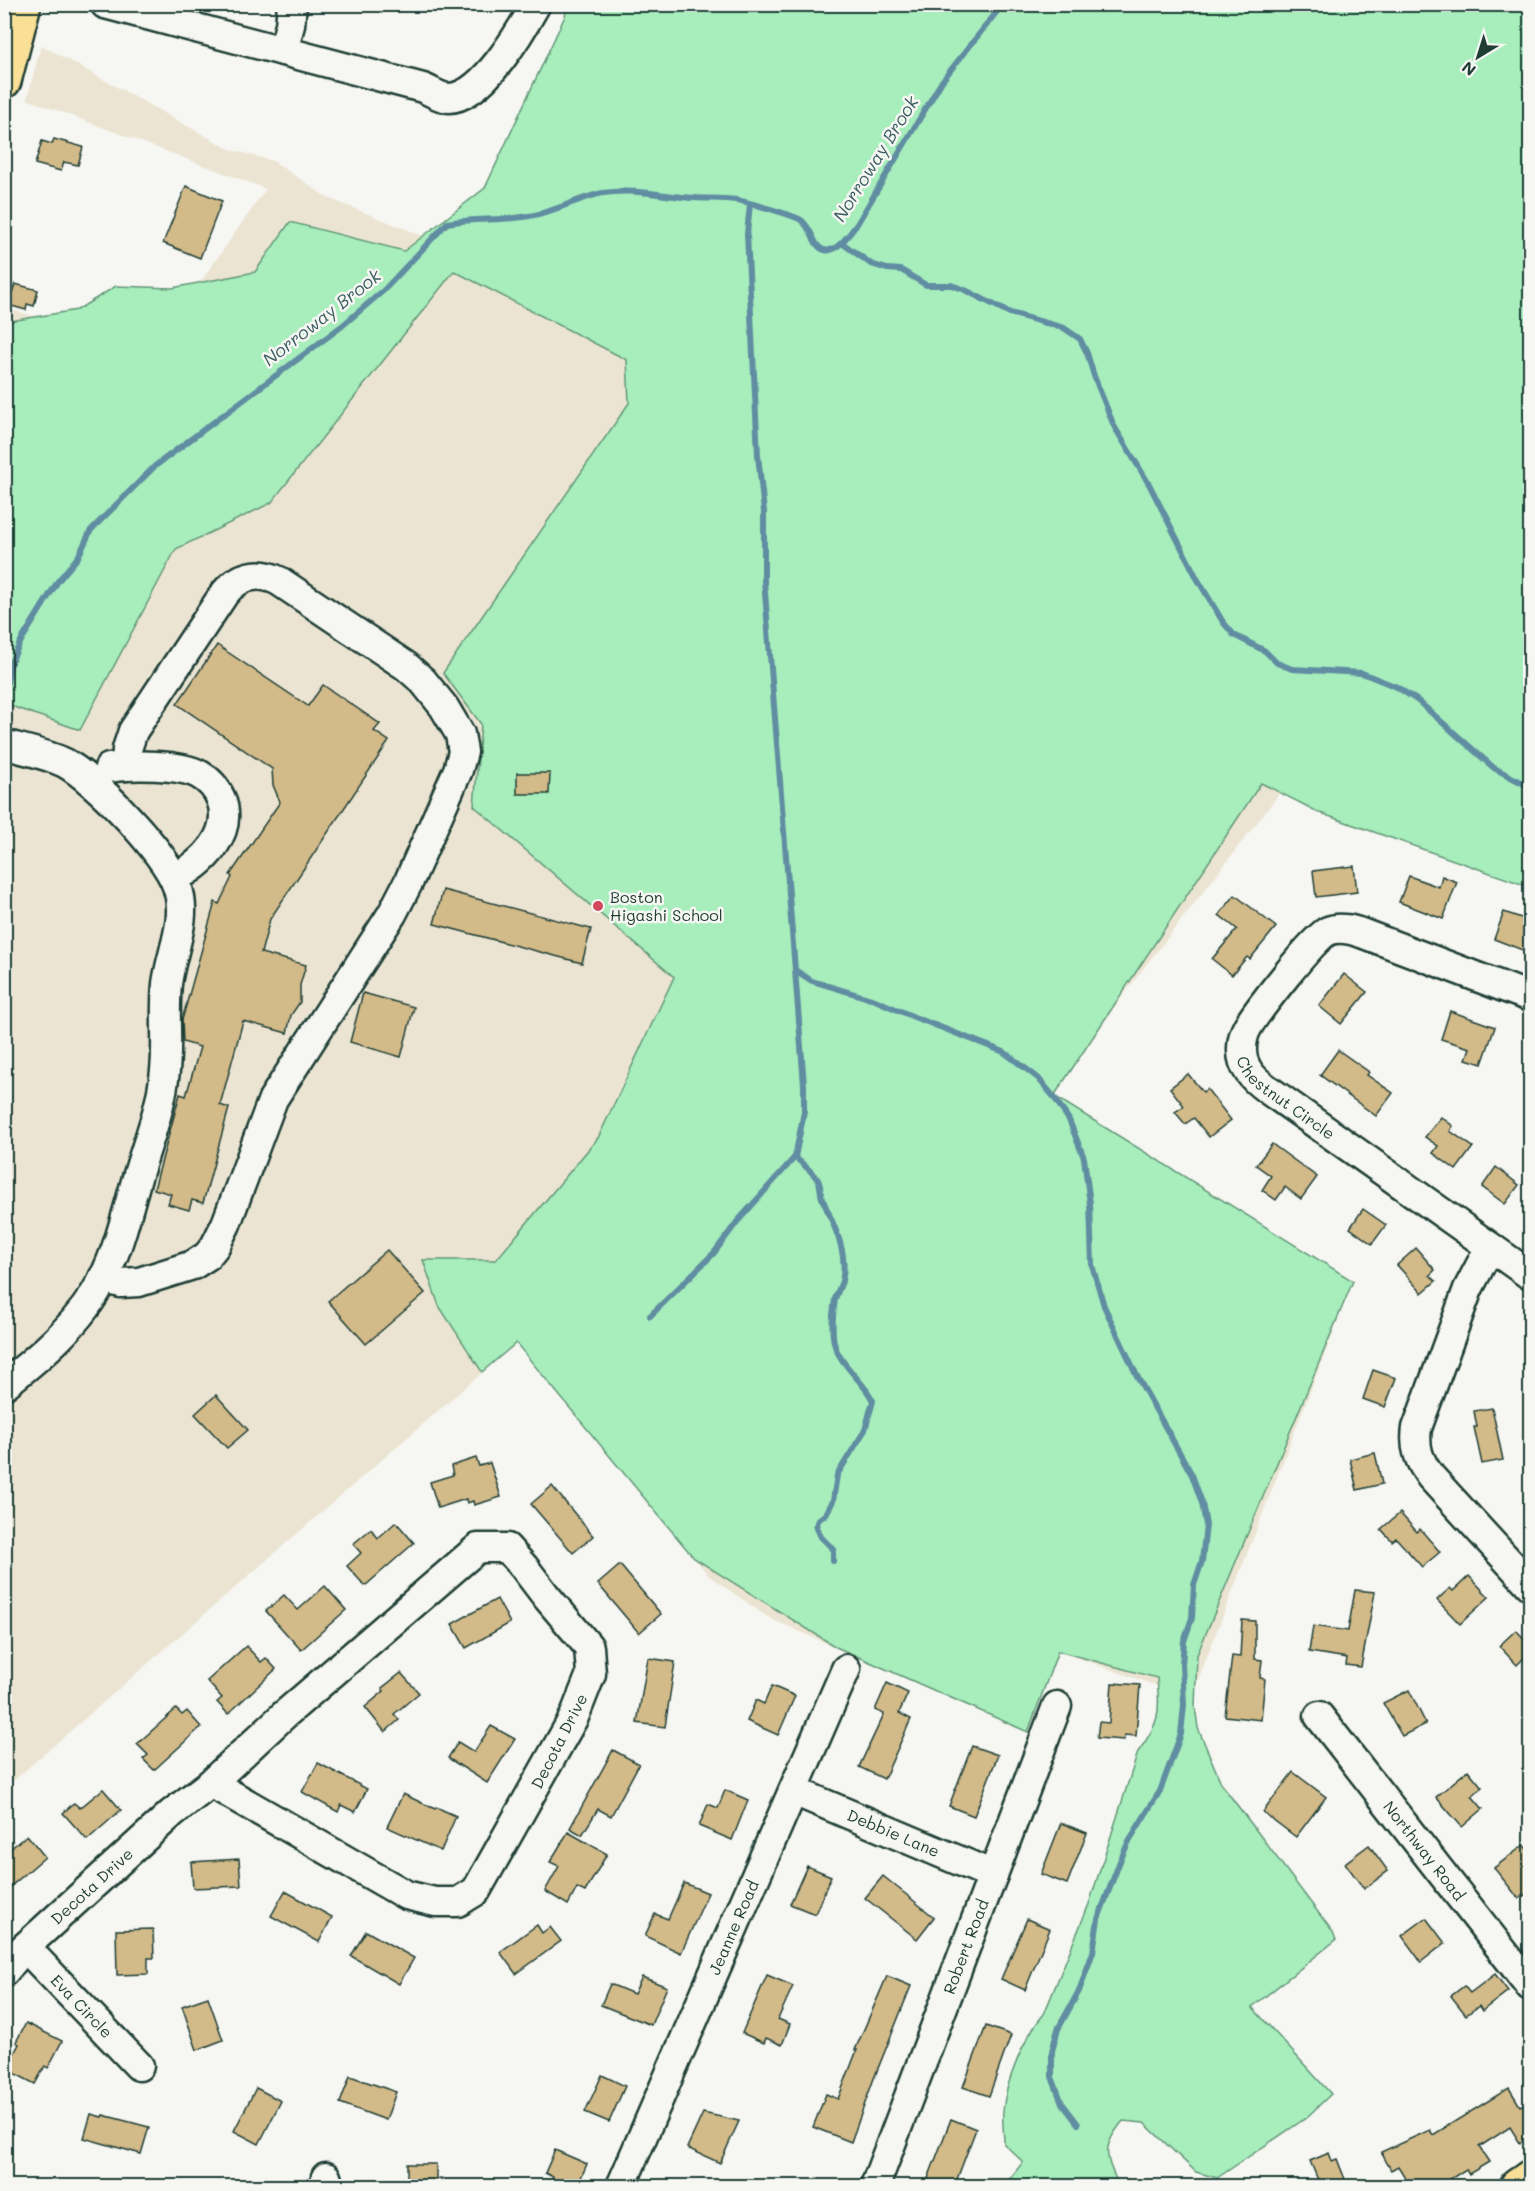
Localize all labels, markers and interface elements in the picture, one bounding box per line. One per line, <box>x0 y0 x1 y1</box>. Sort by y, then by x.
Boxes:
north arrow <box>1448 27 1508 87</box>
text: N <box>1457 57 1480 81</box>
water label: Norroway Brook <box>827 91 924 226</box>
water label: Norroway Brook <box>257 263 386 371</box>
place label: Boston Higashi School <box>610 886 723 925</box>
marker: Boston Higashi School <box>591 899 605 913</box>
street label: Chestnut Circle <box>1233 1053 1339 1144</box>
street label: Decota Drive <box>526 1690 592 1792</box>
street label: Northway Road <box>1379 1796 1470 1905</box>
street label: Debbie Lane <box>844 1804 943 1861</box>
street label: Decota Drive <box>46 1843 137 1929</box>
street label: Jeanne Road <box>703 1877 763 1978</box>
street label: Robert Road <box>938 1896 993 1997</box>
street label: Eva Circle <box>47 1970 118 2042</box>

